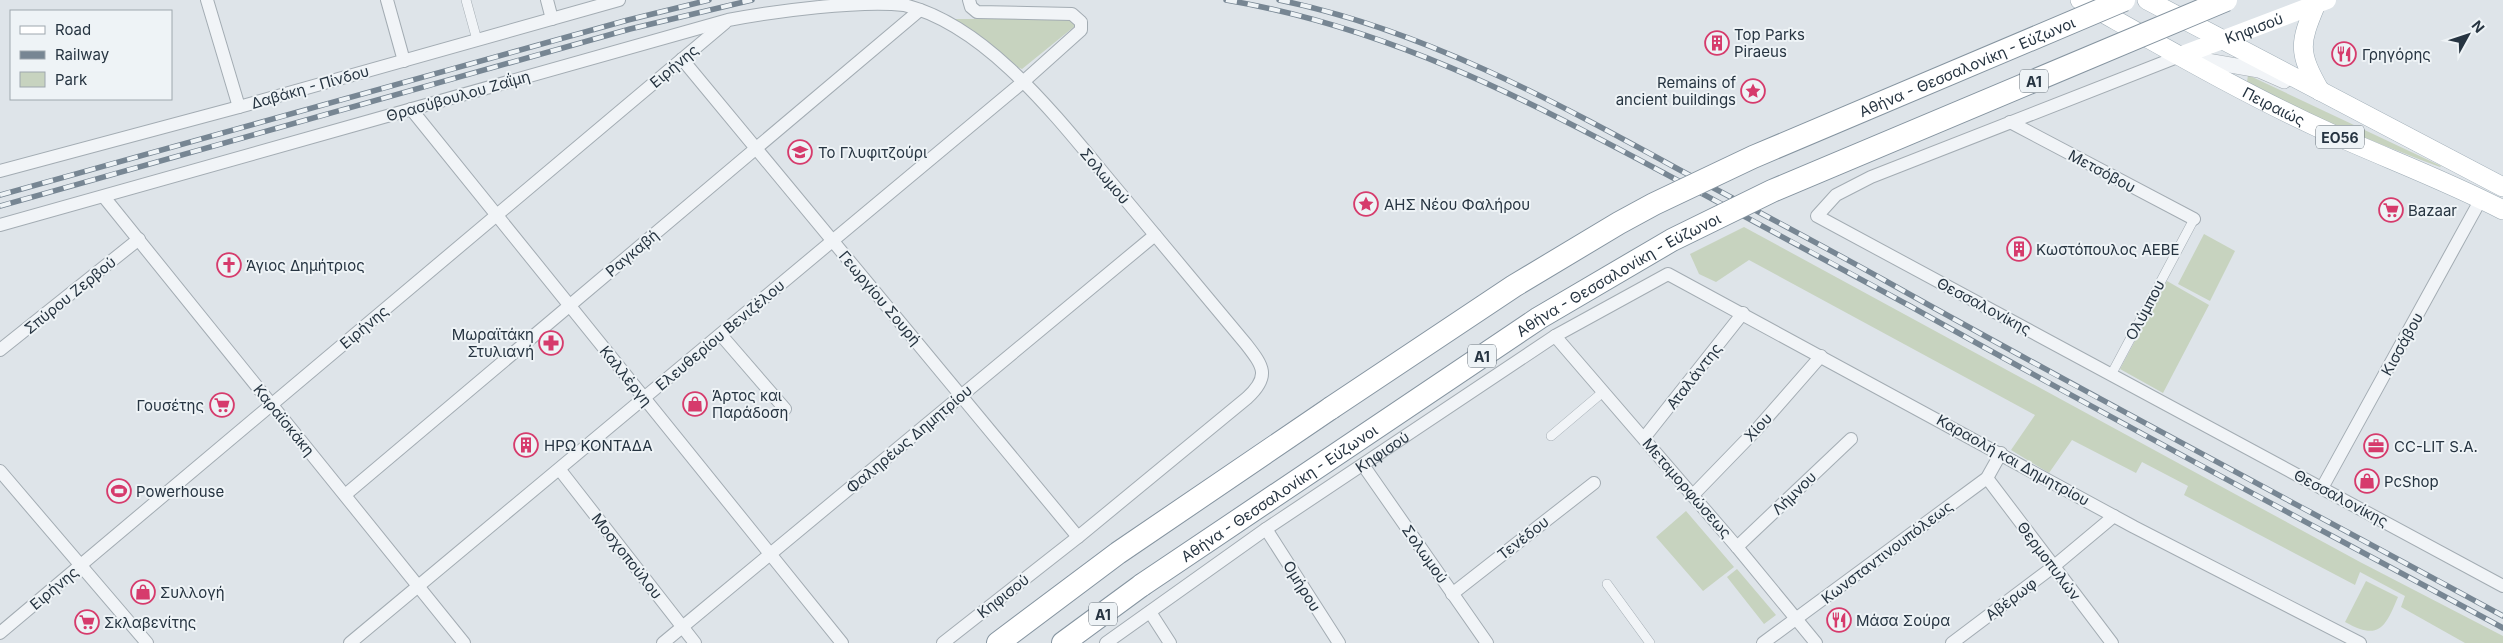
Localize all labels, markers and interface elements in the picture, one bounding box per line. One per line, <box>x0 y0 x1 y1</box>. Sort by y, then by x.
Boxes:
street label: Κηφισού <box>2222 8 2286 48</box>
legend <box>10 10 172 100</box>
north arrow <box>2443 10 2493 60</box>
street label: Αθήνα - Θεσσαλονίκη - Εύζωνοι <box>1856 12 2078 121</box>
text: N <box>2468 17 2488 36</box>
text: Road <box>55 20 91 39</box>
place label: Top Parks Piraeus <box>1734 25 1805 61</box>
building icon: Top Parks Piraeus <box>1704 30 1730 56</box>
street label: Ειρήνης <box>646 40 702 92</box>
restaurant icon: Γρηγόρης <box>2331 41 2357 67</box>
text: Railway <box>55 45 110 64</box>
place label: Γρηγόρης <box>2362 45 2431 64</box>
street label: Δαβάκη - Πίνδου <box>249 61 371 113</box>
street label: Θρασύβουλου Ζαΐμη <box>384 66 532 126</box>
text: Park <box>55 70 88 89</box>
road number: Α1 <box>2020 70 2048 92</box>
place label: Remains of ancient buildings <box>1616 73 1736 109</box>
place icon: Remains of ancient buildings <box>1740 78 1766 104</box>
street label: Πειραιώς <box>2240 82 2308 129</box>
road number: ΕΟ56 <box>2316 125 2364 148</box>
school or university icon: Το Γλυφιτζούρι <box>787 139 813 165</box>
place label: Το Γλυφιτζούρι <box>818 143 927 162</box>
street label: Σολωμού <box>1076 144 1134 208</box>
street label: Μετσόβου <box>2065 145 2139 197</box>
place icon: ΑΗΣ Νέου Φαλήρου <box>1353 191 1379 217</box>
place label: ΑΗΣ Νέου Φαλήρου <box>1384 195 1530 214</box>
supermarket icon: Bazaar <box>2378 197 2404 223</box>
place label: Bazaar <box>2408 201 2457 220</box>
street label: Αθήνα - Θεσσαλονίκη - Εύζωνοι <box>1512 208 1724 340</box>
street label: Ραγκαβή <box>602 225 662 281</box>
building icon: Κωστόπουλος ΑΕΒΕ <box>2006 236 2032 262</box>
place label: Κωστόπουλος ΑΕΒΕ <box>2036 240 2180 259</box>
street label: Γεωργίου Σουρή <box>835 247 925 349</box>
street label: Σπύρου Ζερβού <box>20 252 120 338</box>
church icon: Άγιος Δημήτριος <box>216 252 242 278</box>
place label: Άγιος Δημήτριος <box>246 256 365 275</box>
street label: Θεσσαλονίκης <box>1934 273 2034 339</box>
street label: Ελευθερίου Βενιζέλου <box>652 276 788 394</box>
street label: Ολύμπου <box>2121 277 2169 343</box>
street label: Ειρήνης <box>336 301 392 353</box>
street label: Κισσάβου <box>2377 309 2427 379</box>
place label: Μωραϊτάκη Στυλιανή <box>452 325 534 361</box>
pharmacy icon: Μωραϊτάκη Στυλιανή <box>538 330 564 356</box>
street label: Αταλάντης <box>1662 339 1726 413</box>
street label: Καλλέργη <box>596 342 656 410</box>
road number: Α1 <box>1468 344 1496 368</box>
street label: Καραϊσκάκη <box>249 380 319 460</box>
street label: Φαληρέως Δημητρίου <box>842 381 976 497</box>
place label: Άρτος και Παράδοση <box>712 386 788 422</box>
shop icon: Άρτος και Παράδοση <box>682 391 708 417</box>
supermarket icon: Γουσέτης <box>209 392 235 418</box>
place label: Γουσέτης <box>137 396 204 415</box>
street label: Χίου <box>1740 409 1776 445</box>
street label: Καραολή και Δημητρίου <box>1933 410 2093 510</box>
street label: Αθήνα - Θεσσαλονίκη - Εύζωνοι <box>1177 420 1381 566</box>
street label: Κηφισού <box>1351 427 1413 476</box>
building icon: ΗΡΩ ΚΟΝΤΑΔΑ <box>513 432 539 458</box>
office icon: CC-LIT S.A. <box>2363 433 2389 459</box>
street label: Μεταμορφώσεως <box>1638 434 1736 542</box>
place label: ΗΡΩ ΚΟΝΤΑΔΑ <box>544 436 653 455</box>
place label: CC-LIT S.A. <box>2394 437 2478 456</box>
street label: Θεσσαλονίκης <box>2291 465 2391 531</box>
street label: Λήμνου <box>1768 467 1820 519</box>
shop icon: PcShop <box>2354 468 2380 494</box>
place label: PcShop <box>2384 472 2439 491</box>
sports icon: Powerhouse <box>106 478 132 504</box>
place label: Powerhouse <box>136 482 224 501</box>
street label: Κωνσταντινουπόλεως <box>1818 496 1956 608</box>
street label: Μοσχοπούλου <box>588 509 666 603</box>
street label: Τενέδου <box>1493 512 1553 564</box>
street label: Θερμοπυλών <box>2013 518 2085 604</box>
street label: Σολωμού <box>1398 521 1452 587</box>
street label: Ομήρου <box>1279 557 1325 615</box>
street label: Ειρήνης <box>26 562 82 614</box>
street label: Κηφισού <box>973 570 1033 622</box>
street label: Αβέρωφ <box>1982 573 2041 624</box>
shop icon: Συλλογή <box>130 579 156 605</box>
place label: Συλλογή <box>160 583 225 602</box>
road number: Α1 <box>1089 602 1117 626</box>
restaurant icon: Μάσα Σούρα <box>1826 607 1852 633</box>
supermarket icon: Σκλαβενίτης <box>74 609 100 635</box>
place label: Μάσα Σούρα <box>1856 611 1950 630</box>
place label: Σκλαβενίτης <box>104 613 196 632</box>

